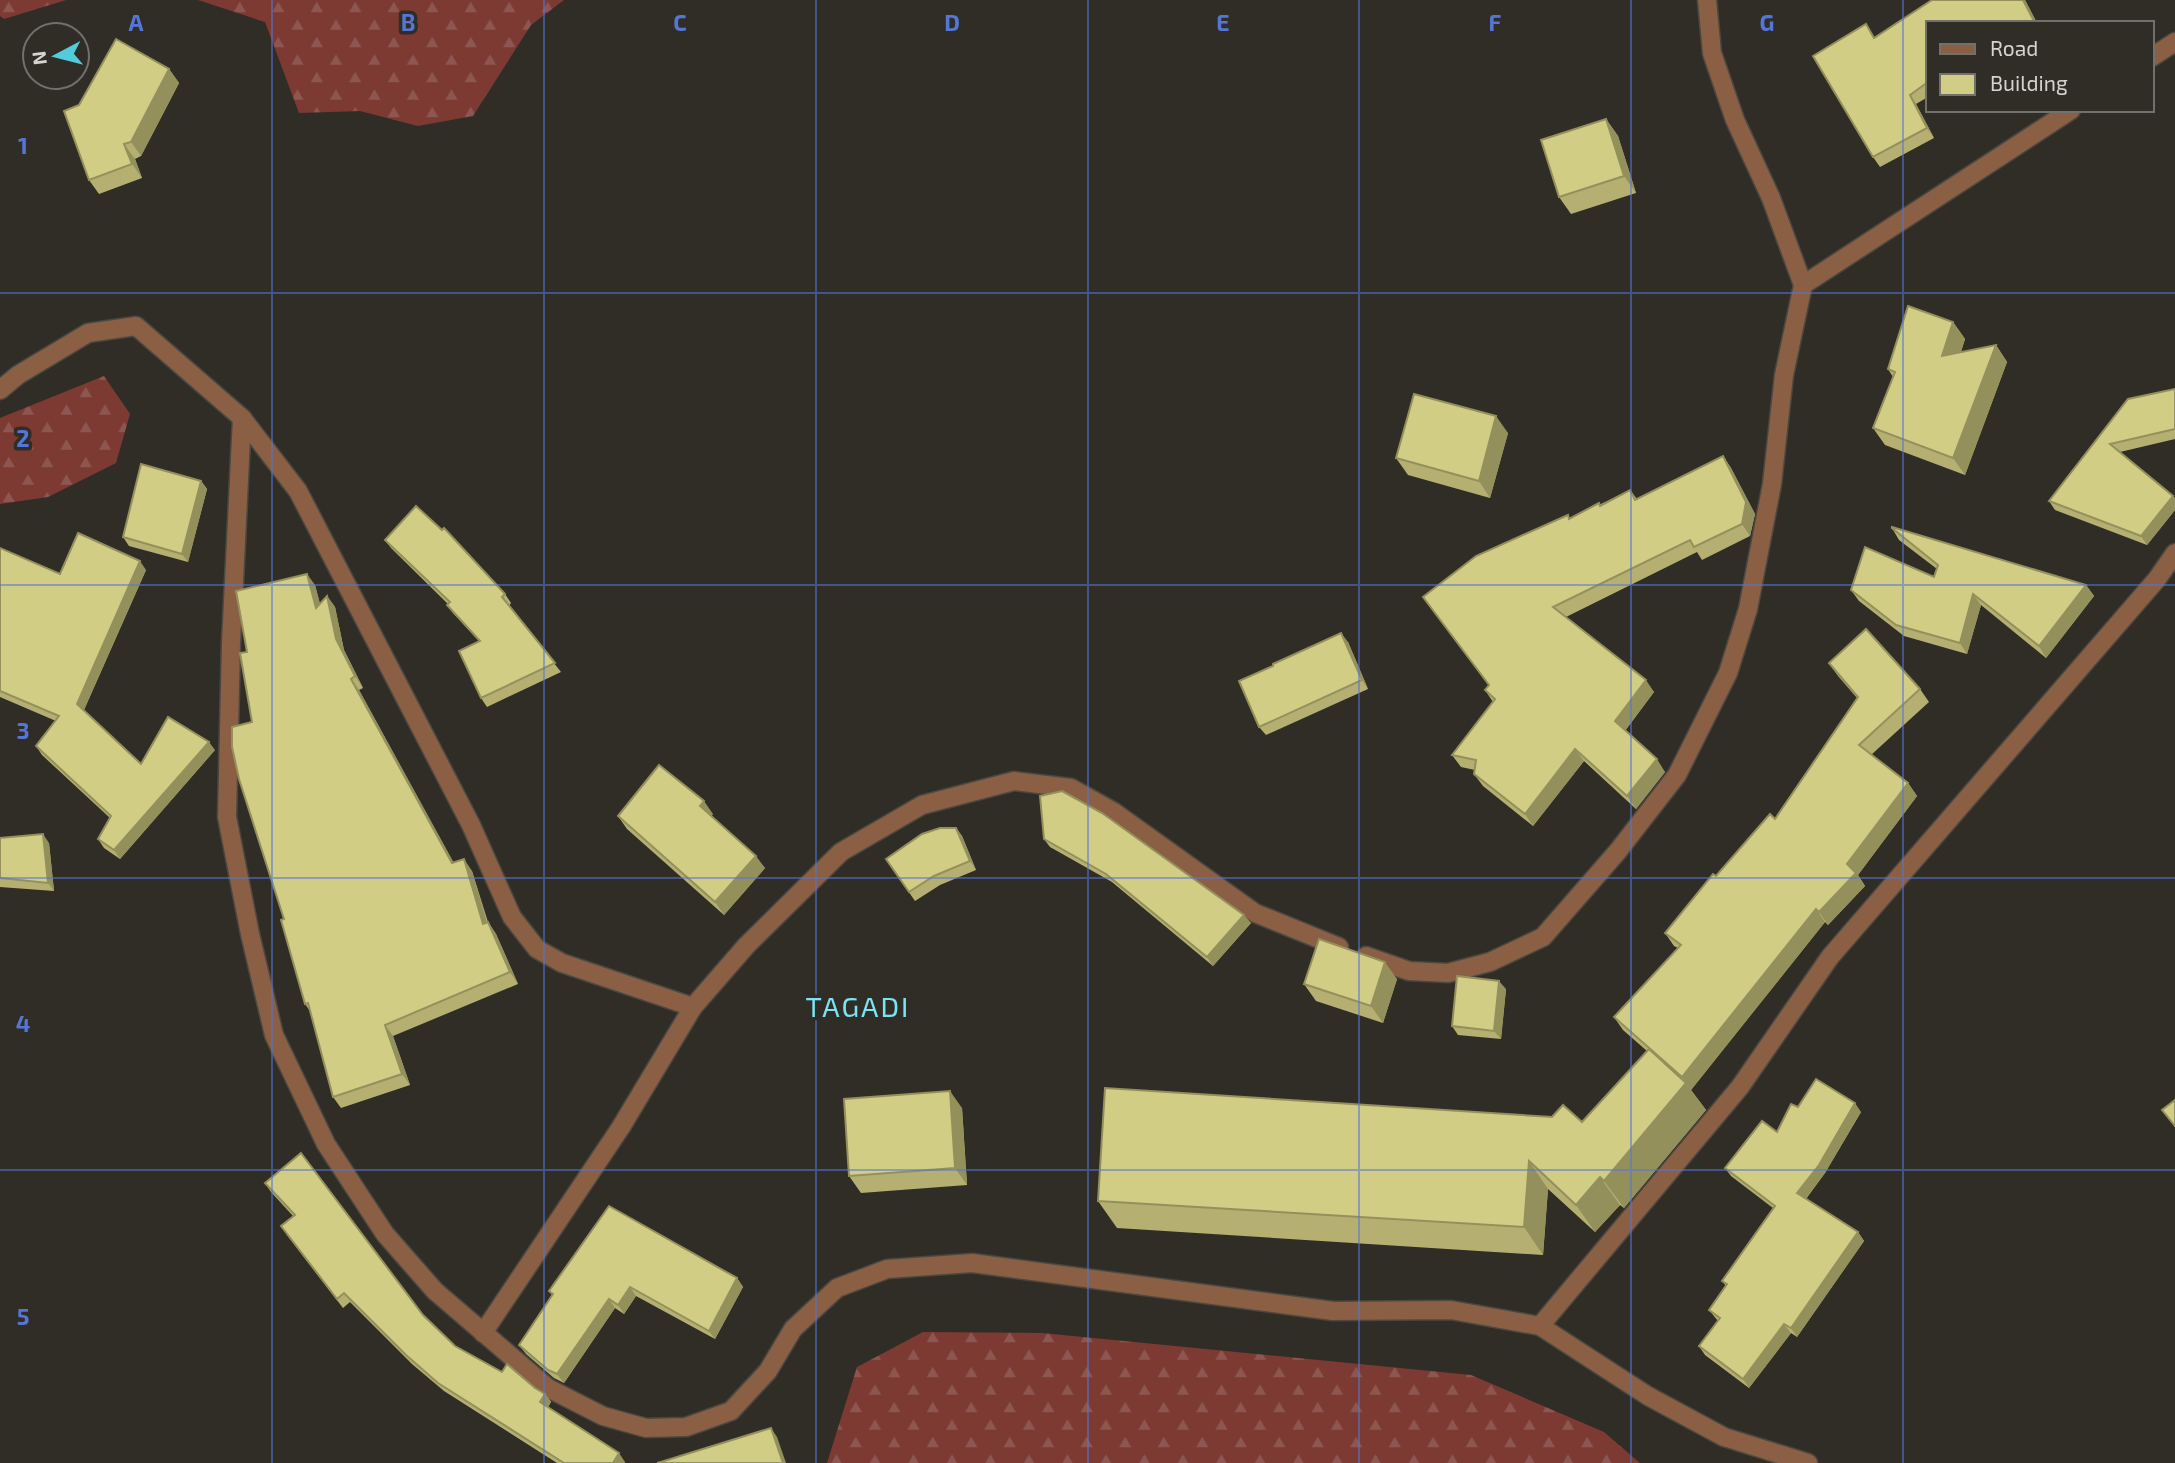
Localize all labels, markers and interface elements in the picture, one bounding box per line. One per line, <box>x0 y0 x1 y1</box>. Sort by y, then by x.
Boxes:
text: A <box>128 8 144 36</box>
text: B <box>401 8 415 36</box>
text: C <box>673 8 687 36</box>
text: D <box>944 8 960 36</box>
text: E <box>1216 8 1230 36</box>
text: F <box>1489 8 1502 36</box>
text: G <box>1760 8 1774 36</box>
north arrow <box>21 21 91 91</box>
legend <box>1926 21 2154 112</box>
text: Road <box>1990 35 2038 60</box>
text: N <box>26 50 51 66</box>
text: Building <box>1990 70 2068 95</box>
text: 1 <box>18 131 28 159</box>
text: 2 <box>16 424 30 452</box>
text: 3 <box>16 716 30 744</box>
district label: TAGADI <box>806 989 910 1023</box>
text: 4 <box>16 1009 30 1037</box>
text: 5 <box>17 1302 29 1330</box>

